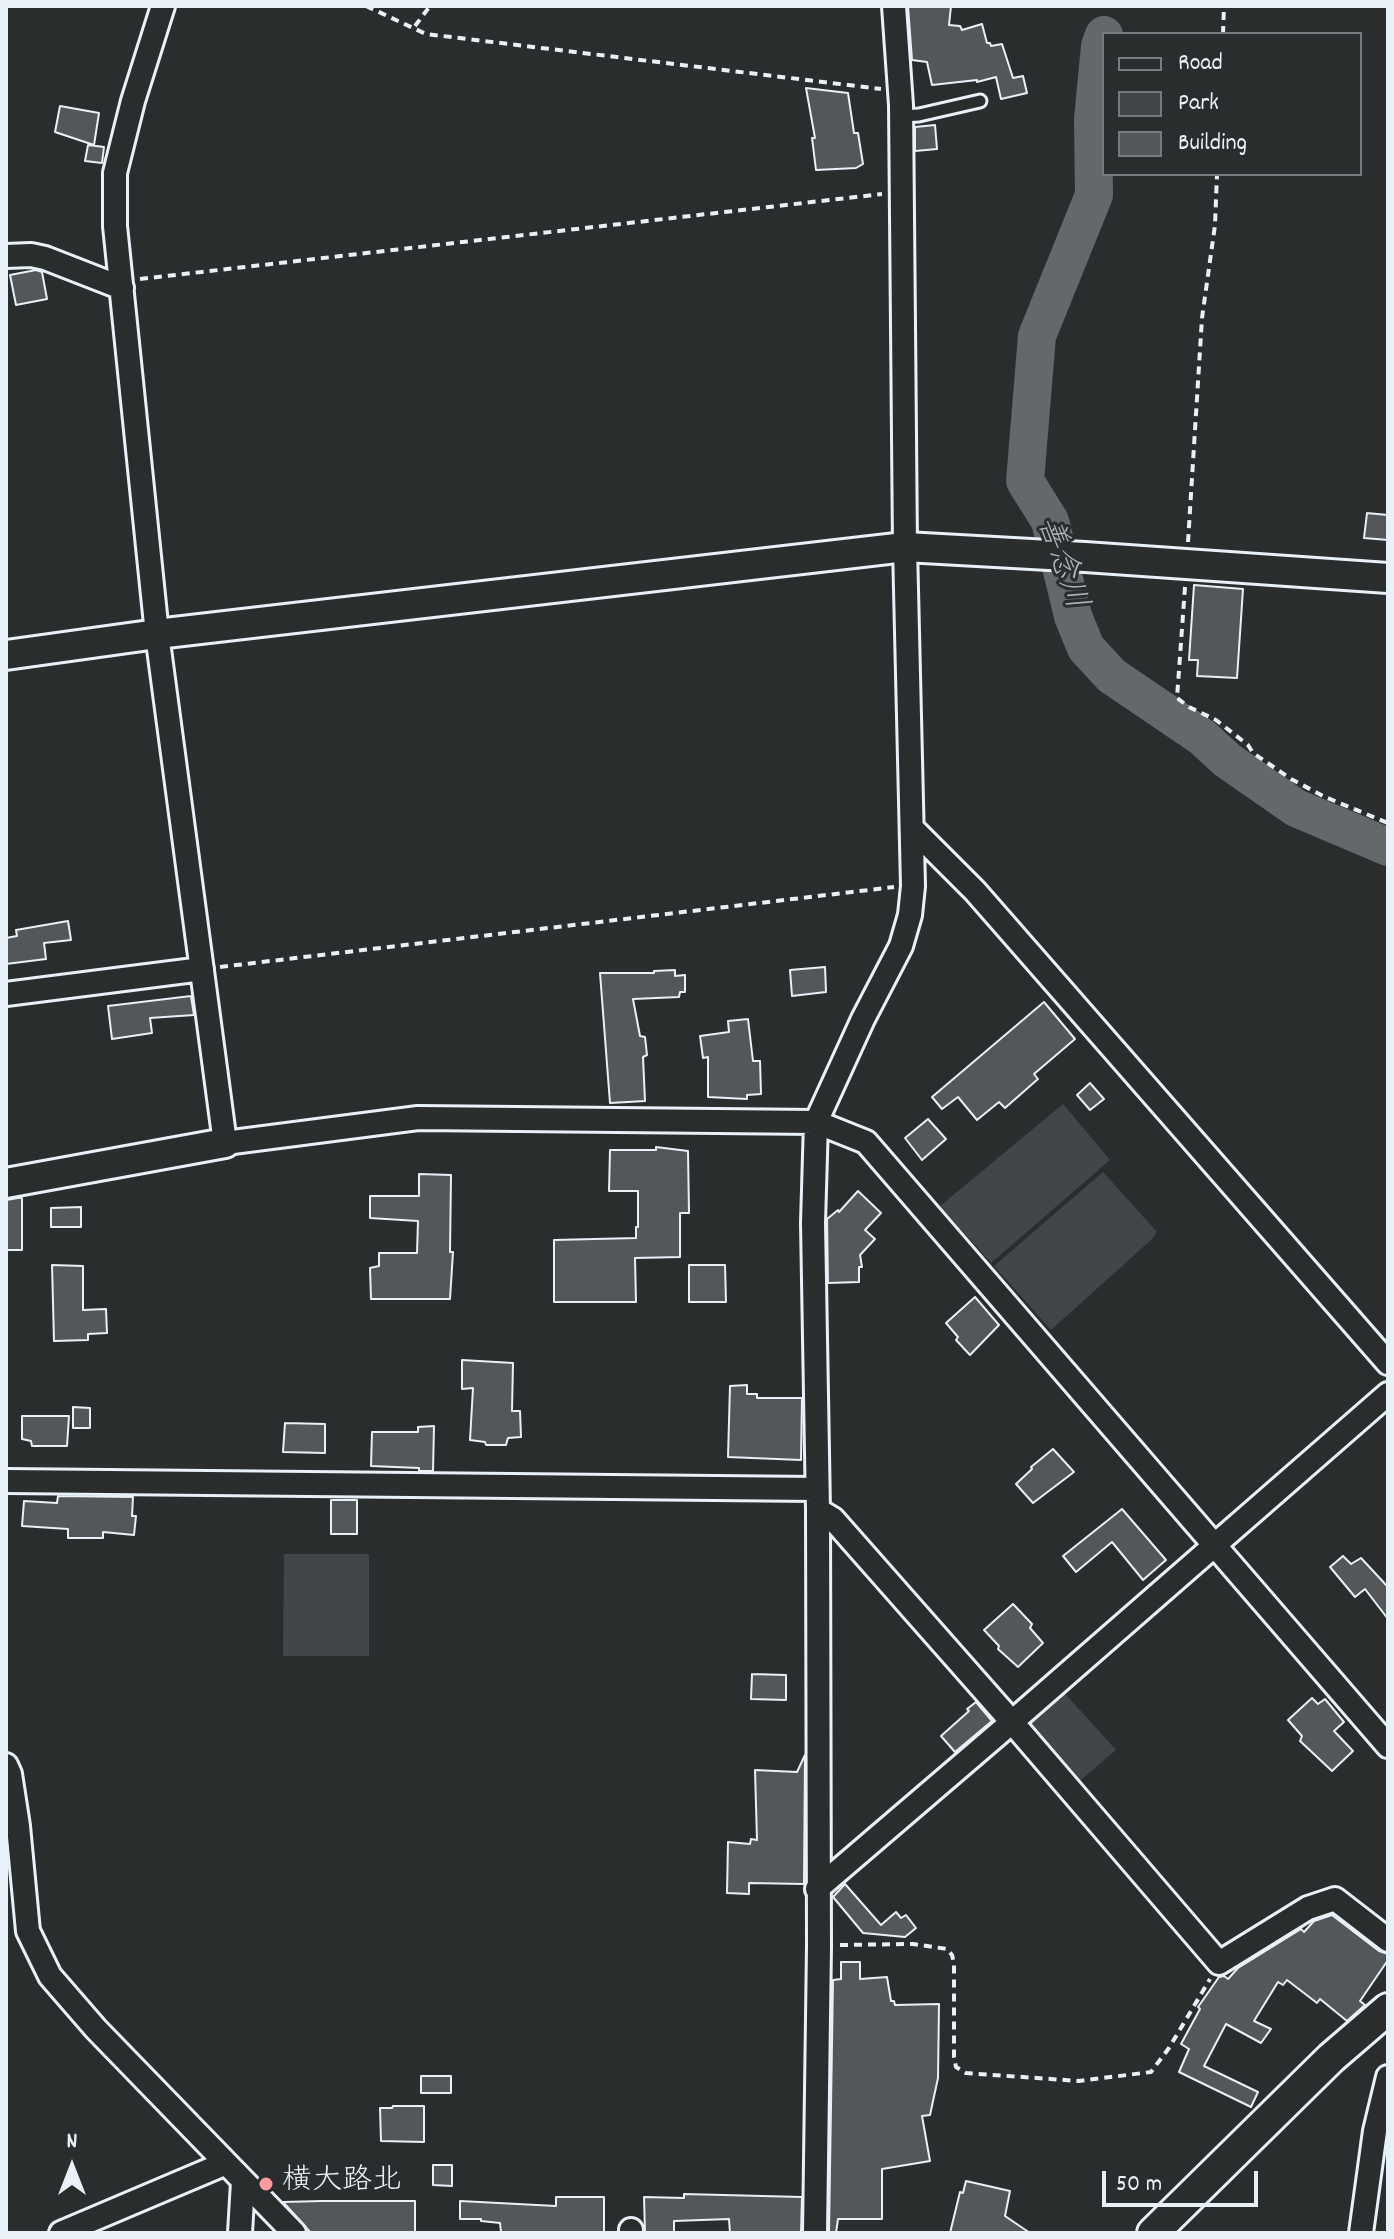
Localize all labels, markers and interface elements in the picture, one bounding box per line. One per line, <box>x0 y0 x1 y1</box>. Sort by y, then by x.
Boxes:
legend <box>1102 32 1362 176</box>
text: Road <box>1178 47 1223 81</box>
text: Park <box>1178 87 1219 121</box>
text: Building <box>1178 127 1247 161</box>
water label: 善念川 <box>1025 512 1093 616</box>
north arrow <box>32 2127 112 2207</box>
text: N <box>67 2127 77 2158</box>
scale bar <box>1106 2155 1262 2205</box>
place label: 横大路北 <box>282 2166 402 2202</box>
text: 50 m <box>1116 2168 1162 2202</box>
marker: 横大路北 <box>257 2175 275 2193</box>

